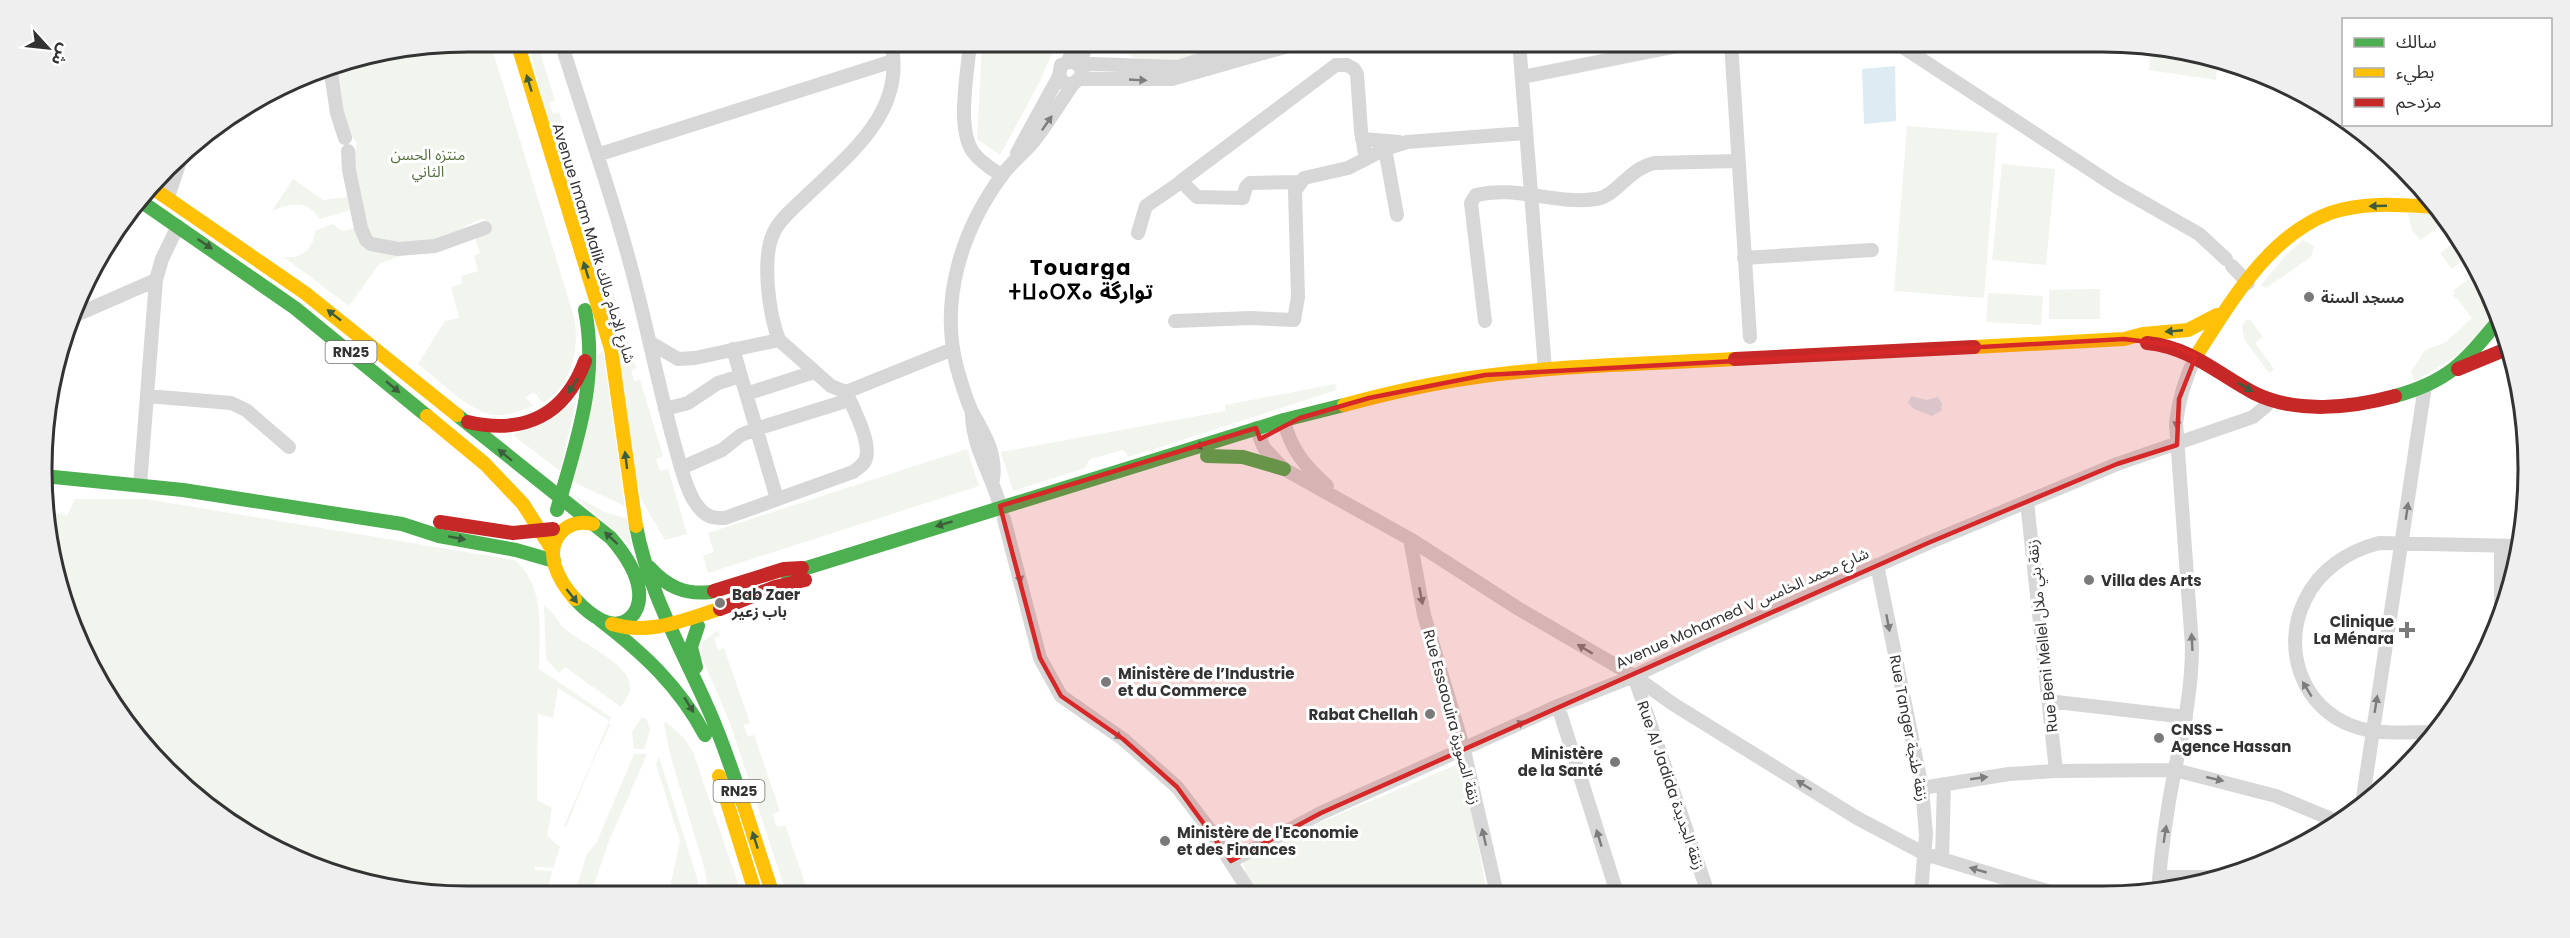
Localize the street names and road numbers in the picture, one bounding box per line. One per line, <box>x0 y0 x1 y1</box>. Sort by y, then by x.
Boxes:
street label: Avenue Imam Malik شارع الإمام مالك <box>545 120 641 367</box>
road number: RN25 <box>326 341 376 363</box>
street label: Rue Beni Mellel زنقة بني ملال <box>2021 538 2064 733</box>
street label: Avenue Mohamed V شارع محمد الخامس <box>1612 542 1873 675</box>
street label: Rue Essaouira زنقة الصويرة <box>1418 627 1486 807</box>
street label: Rue Tanger زنقة طنجة <box>1884 653 1934 803</box>
street label: Rue Al Jadida زنقة الجديدة <box>1632 698 1710 872</box>
road number: RN25 <box>714 780 764 802</box>

